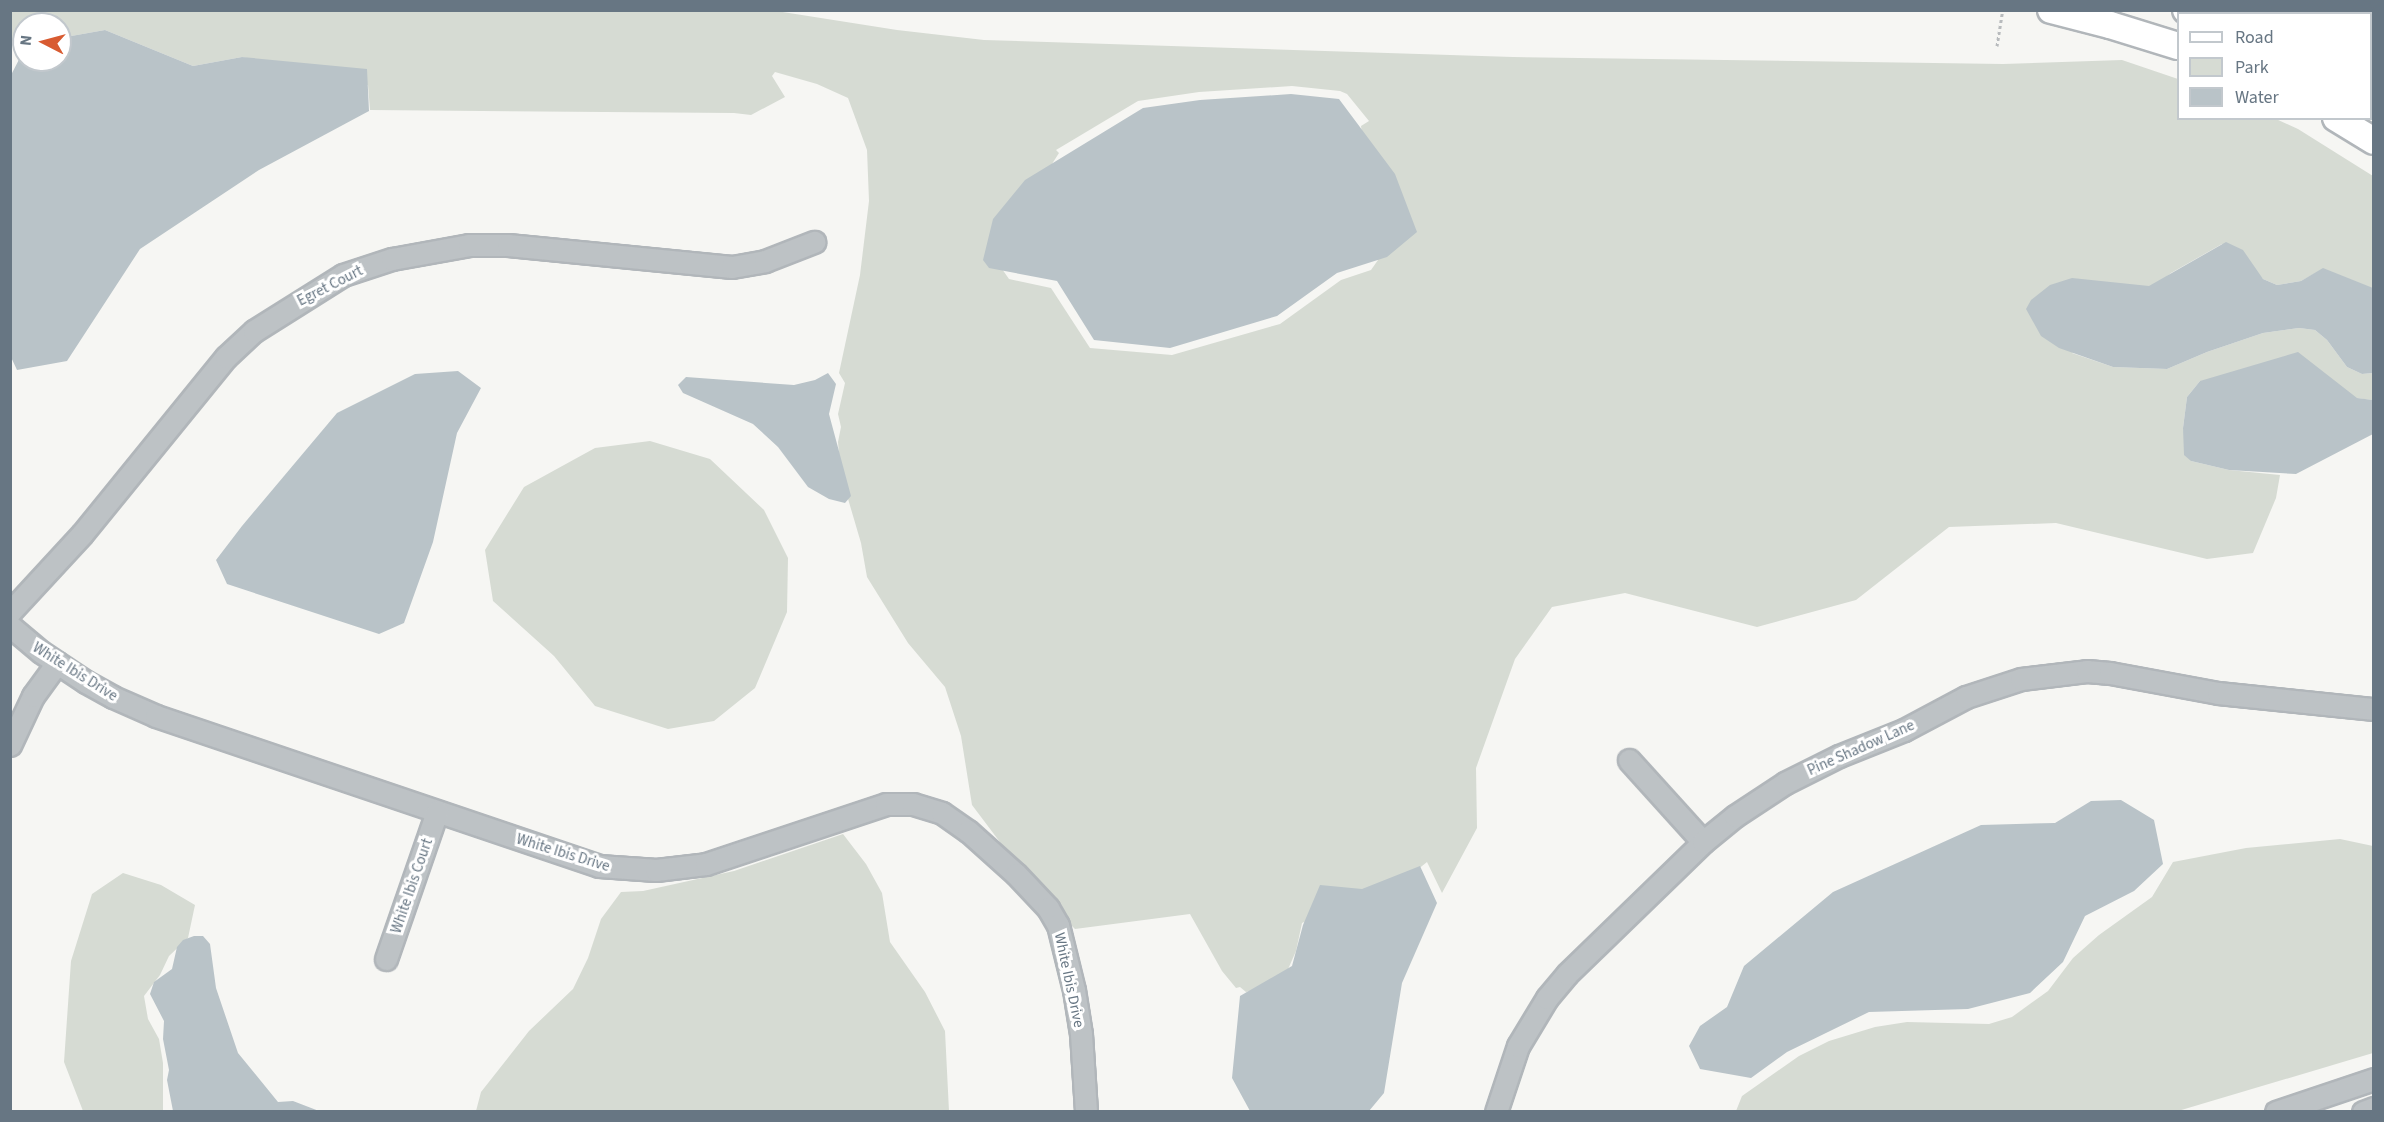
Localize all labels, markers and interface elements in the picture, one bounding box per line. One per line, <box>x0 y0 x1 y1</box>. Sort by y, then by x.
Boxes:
north arrow <box>12 12 72 72</box>
legend <box>2177 12 2372 120</box>
text: Road <box>2235 25 2274 50</box>
text: N <box>15 34 38 47</box>
text: Park <box>2235 55 2269 80</box>
text: Water <box>2235 85 2279 110</box>
street label: Egret Court <box>294 262 366 310</box>
street label: White Ibis Drive <box>29 639 121 705</box>
street label: Pine Shadow Lane <box>1805 716 1917 780</box>
street label: White Ibis Drive <box>514 830 612 876</box>
street label: White Ibis Court <box>387 836 437 936</box>
street label: White Ibis Drive <box>1050 931 1088 1029</box>

